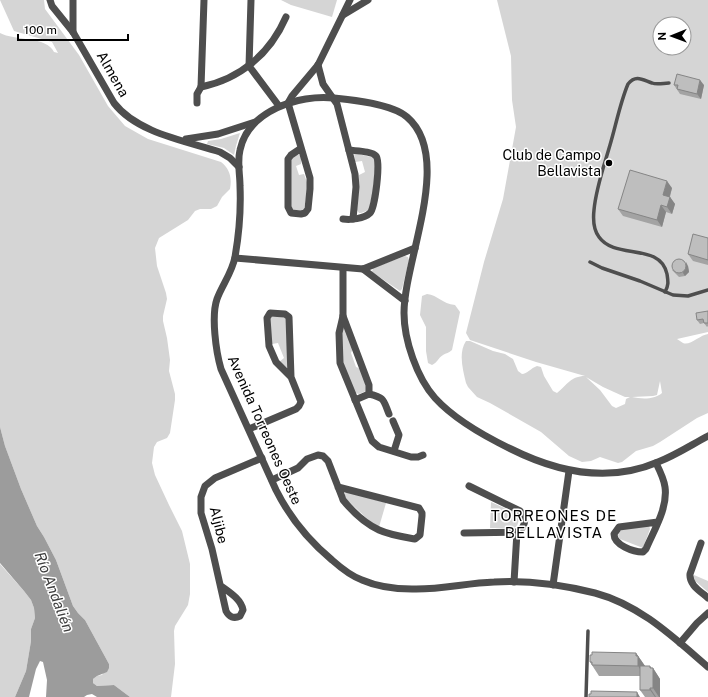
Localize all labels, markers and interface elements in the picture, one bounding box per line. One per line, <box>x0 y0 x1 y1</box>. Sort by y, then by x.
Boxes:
scale bar <box>18 16 128 42</box>
north arrow <box>652 16 692 56</box>
text: 100 m <box>24 23 57 37</box>
text: N <box>656 32 668 41</box>
street label: Almena <box>94 48 132 100</box>
place label: Club de Campo Bellavista <box>502 147 601 179</box>
marker: Club de Campo Bellavista <box>604 158 614 168</box>
street label: Avenida Torreones Oeste <box>225 353 305 507</box>
street label: Aljibe <box>207 505 231 545</box>
district label: TORREONES DE BELLAVISTA <box>491 507 617 541</box>
water label: Río Andalién <box>31 549 78 634</box>

